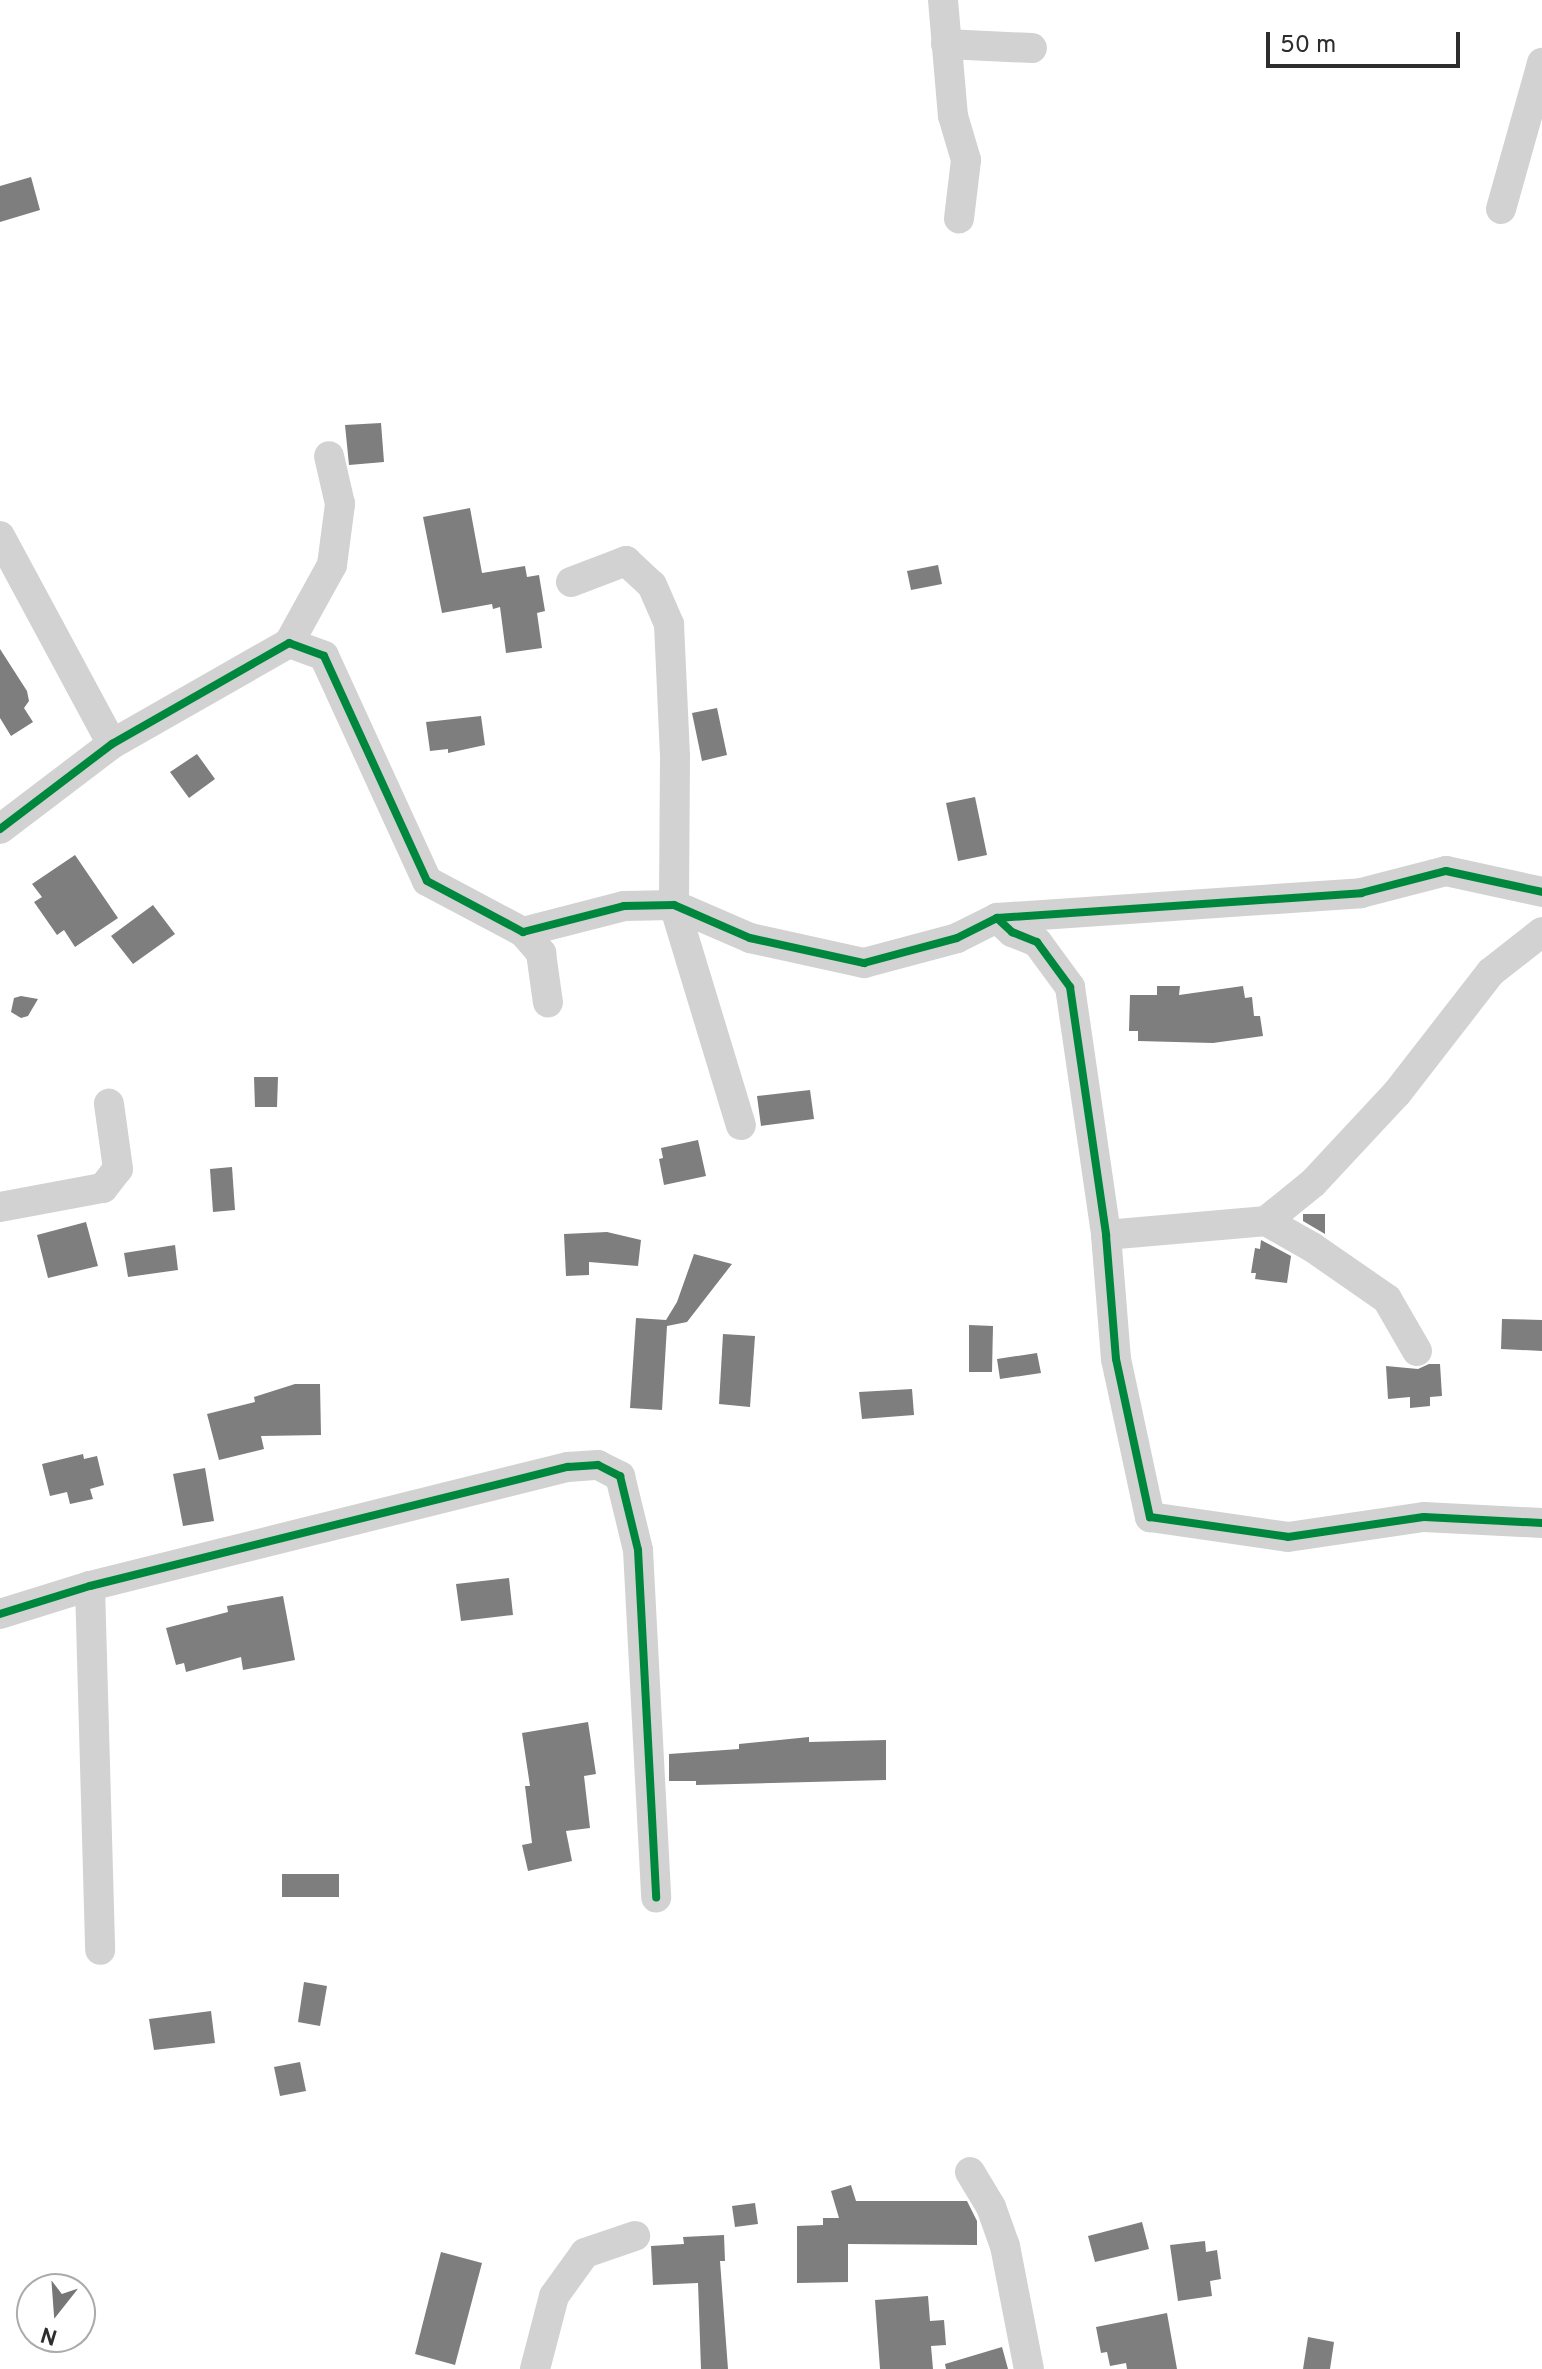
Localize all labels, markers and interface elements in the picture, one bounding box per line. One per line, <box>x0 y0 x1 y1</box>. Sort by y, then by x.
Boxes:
scale bar <box>1270 16 1464 66</box>
text: 50 m <box>1280 31 1336 61</box>
north arrow <box>16 2273 96 2353</box>
text: N <box>38 2319 61 2350</box>

